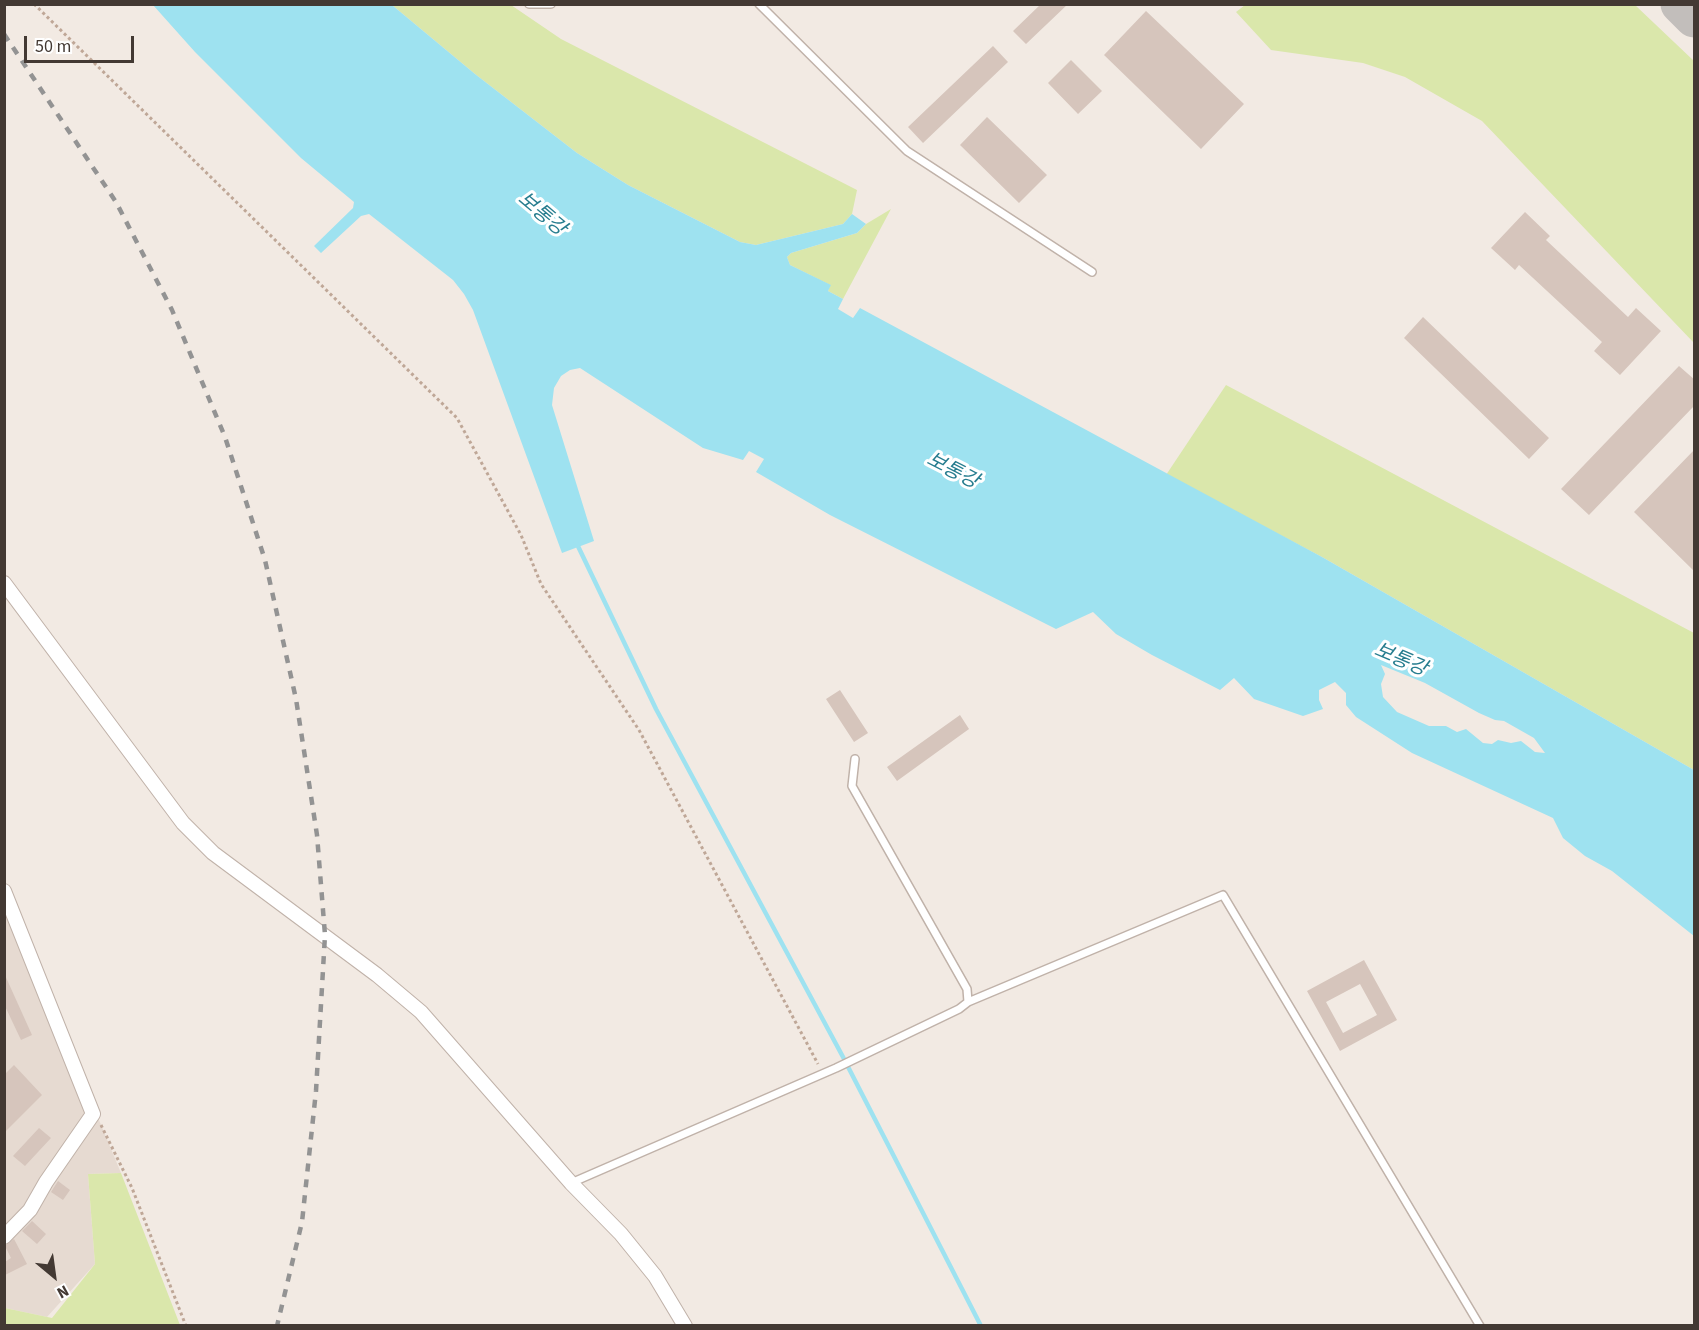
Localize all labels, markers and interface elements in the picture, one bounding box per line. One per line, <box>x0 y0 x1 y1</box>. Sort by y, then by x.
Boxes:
scale bar <box>27 24 136 62</box>
text: 50 m <box>35 34 71 59</box>
water label: 보통강 <box>512 188 570 242</box>
water label: 보통강 <box>922 449 982 495</box>
water label: 보통강 <box>1370 639 1430 683</box>
north arrow <box>24 1246 84 1306</box>
text: N <box>53 1280 73 1304</box>

